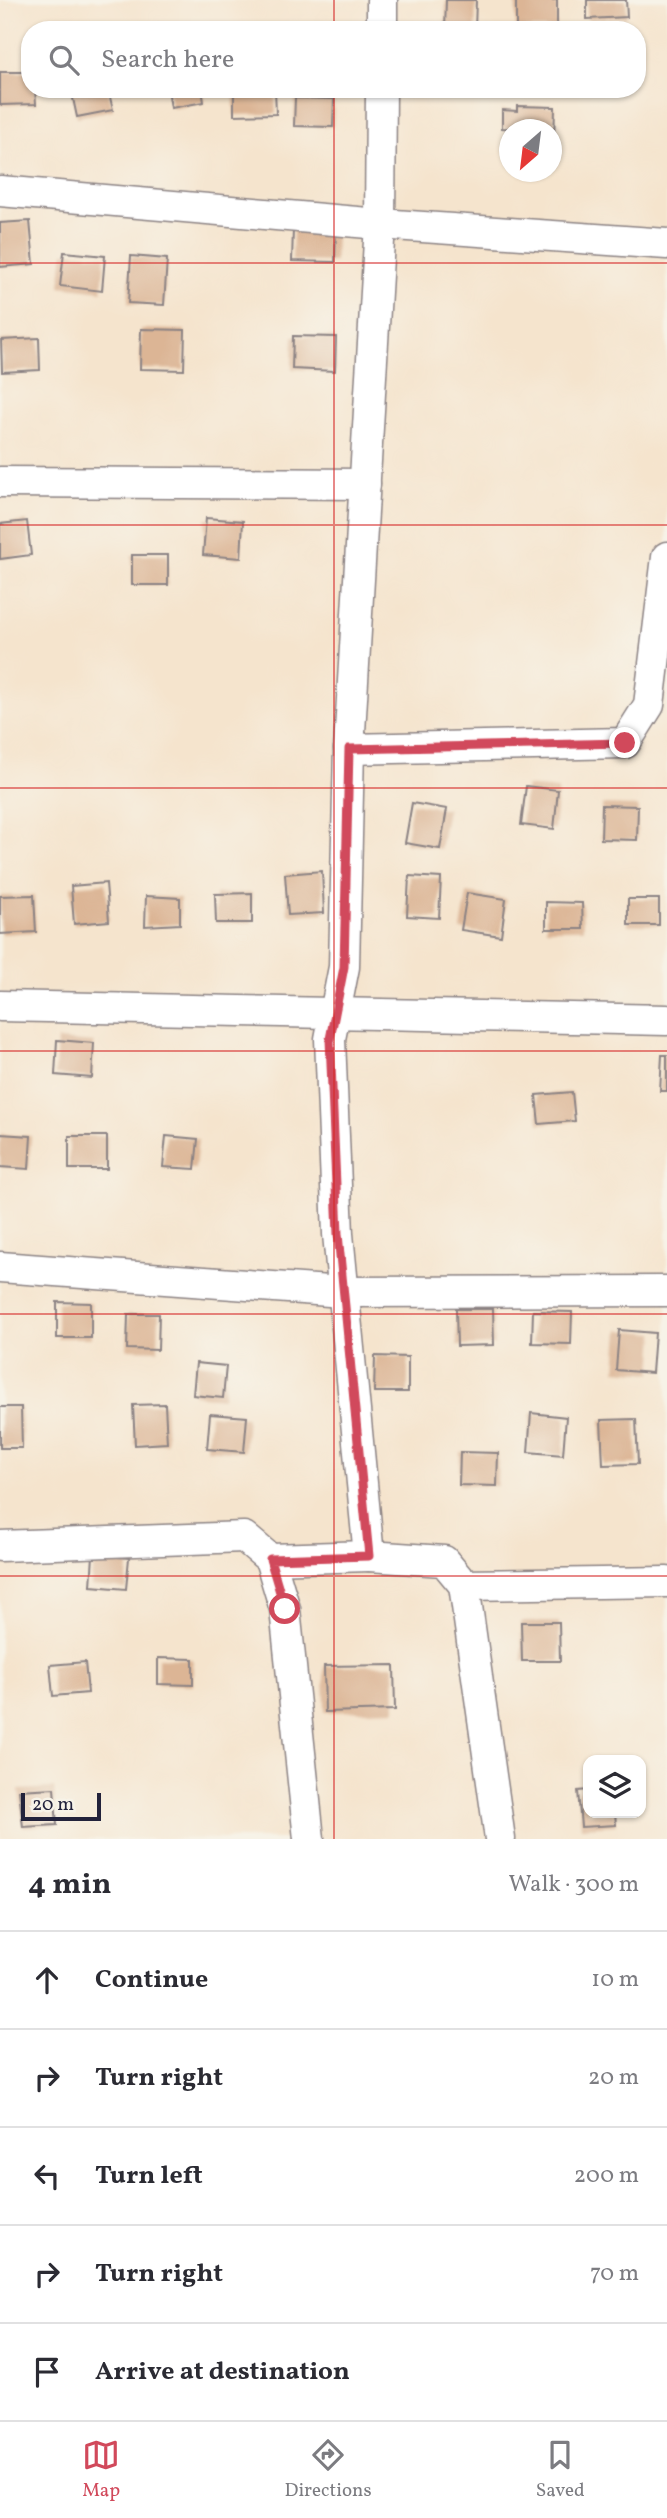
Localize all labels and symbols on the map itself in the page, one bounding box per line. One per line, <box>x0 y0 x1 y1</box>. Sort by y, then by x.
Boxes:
north arrow <box>499 119 562 182</box>
route end <box>609 727 640 758</box>
route start <box>269 1593 300 1624</box>
scale bar <box>21 1790 102 1822</box>

